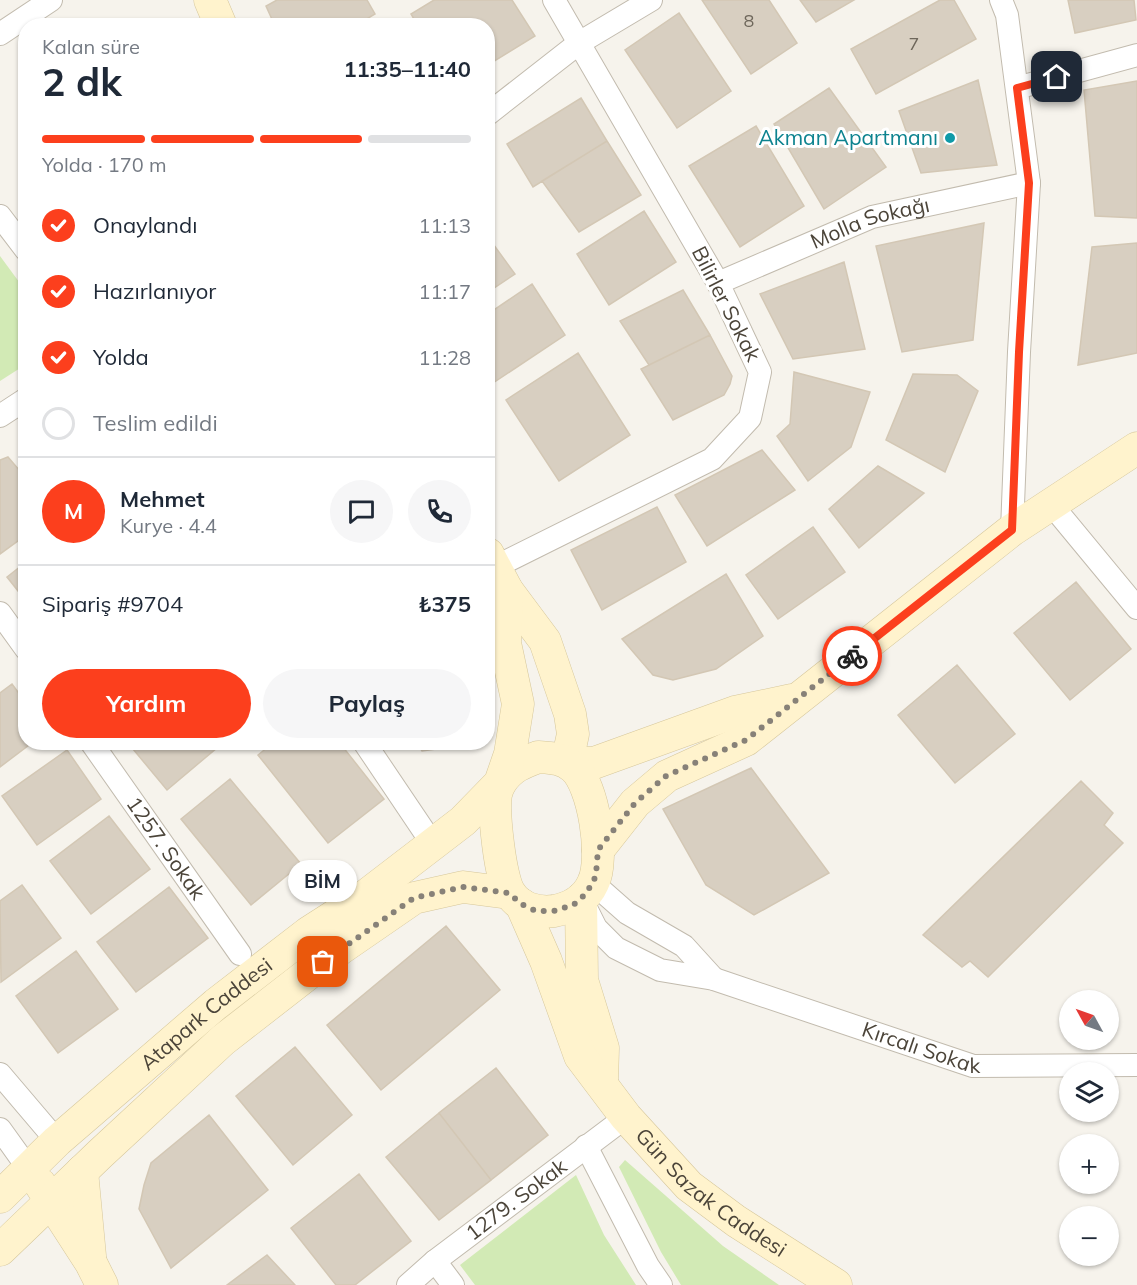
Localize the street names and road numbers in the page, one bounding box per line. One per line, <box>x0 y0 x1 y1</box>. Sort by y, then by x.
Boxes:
street label: Molla Sokağı <box>806 191 932 254</box>
street label: Bilirler Sokak <box>687 242 767 366</box>
street label: 1257. Sokak <box>121 791 212 904</box>
street label: Atapark Caddesi <box>135 952 277 1075</box>
street label: Kırcalı Sokak <box>859 1016 980 1078</box>
street label: Gün Sazak Caddesi <box>630 1122 792 1262</box>
street label: 1279. Sokak <box>460 1152 572 1245</box>

